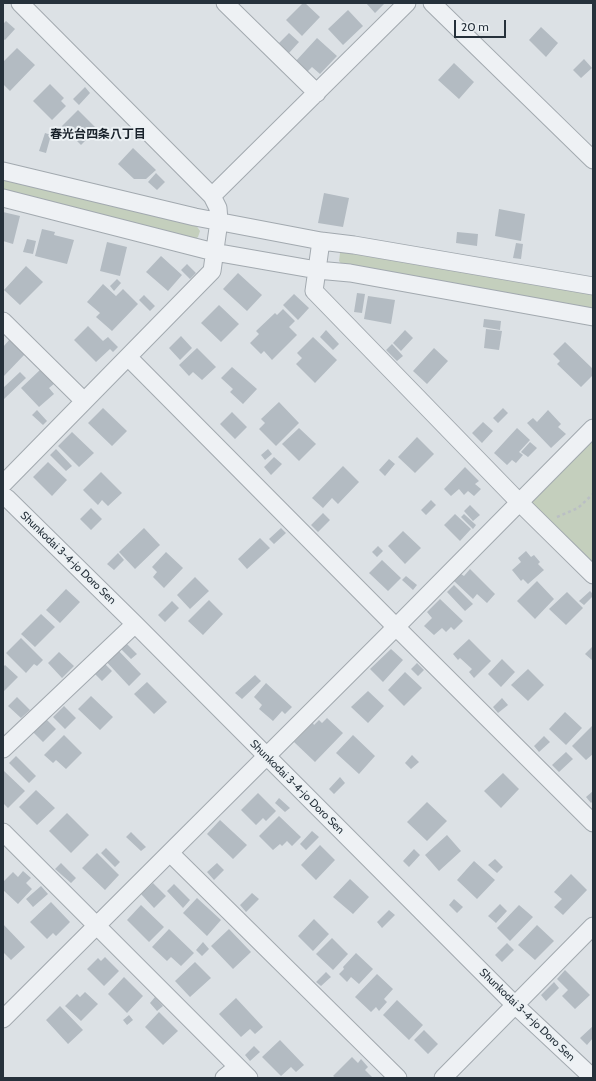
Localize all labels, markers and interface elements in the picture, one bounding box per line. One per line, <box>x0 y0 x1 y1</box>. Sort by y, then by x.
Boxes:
scale bar <box>456 12 508 38</box>
text: 20 m <box>461 19 489 34</box>
district label: 春光台四条八丁目 <box>50 127 146 141</box>
street label: Shunkodai 3-4-jo Doro Sen <box>17 509 119 607</box>
street label: Shunkodai 3-4-jo Doro Sen <box>247 737 347 837</box>
street label: Shunkodai 3-4-jo Doro Sen <box>476 966 578 1064</box>

